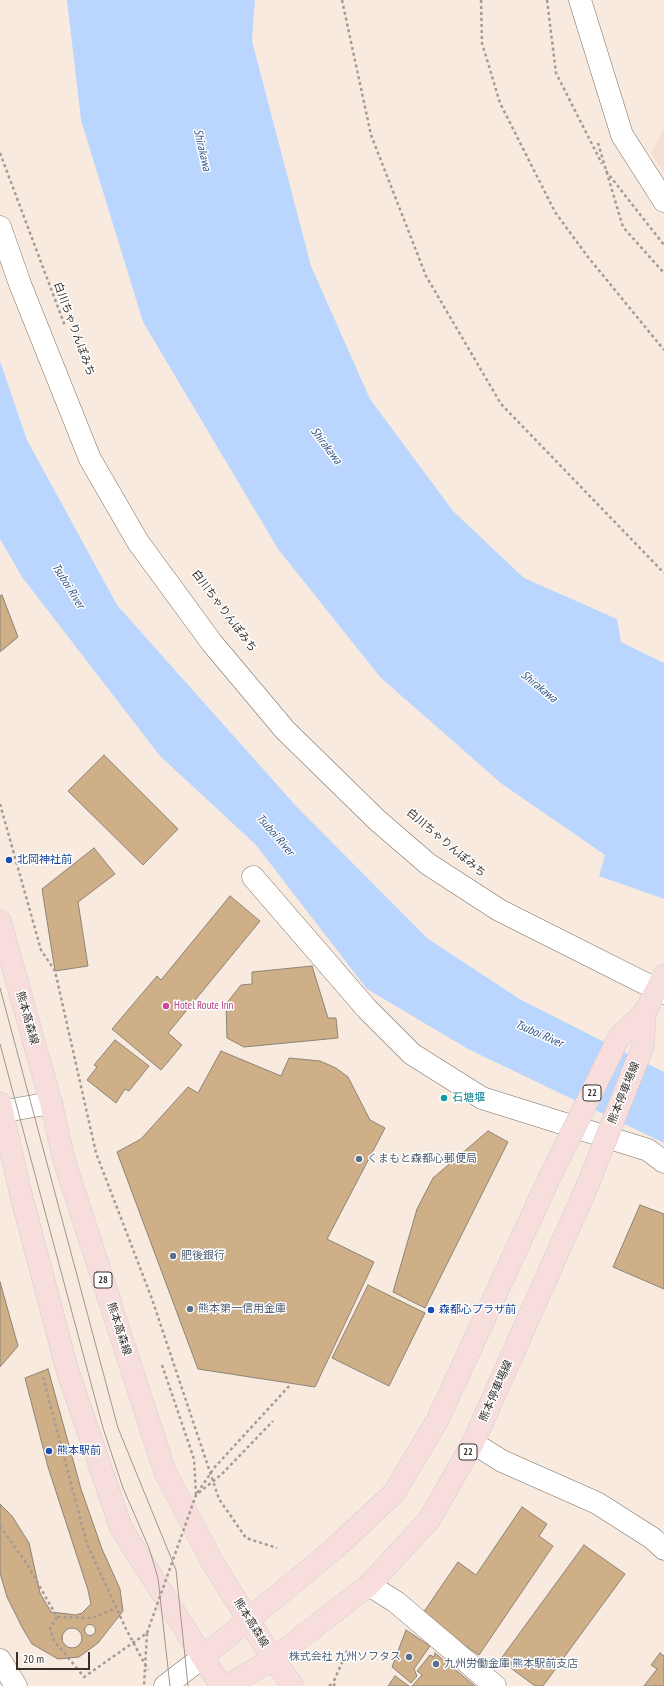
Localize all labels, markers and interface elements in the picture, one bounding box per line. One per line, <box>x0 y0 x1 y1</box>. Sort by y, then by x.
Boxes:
water label: Shirakawa <box>190 128 214 172</box>
street label: 白川ちゃりんぽみち <box>51 280 97 378</box>
water label: Shirakawa <box>307 425 345 467</box>
water label: Tsuboi River <box>49 561 87 611</box>
street label: 白川ちゃりんぽみち <box>189 567 259 655</box>
water label: Shirakawa <box>518 668 560 706</box>
street label: 白川ちゃりんぽみち <box>404 806 488 880</box>
water label: Tsuboi River <box>253 811 297 859</box>
place label: 北岡神社前 <box>17 853 72 867</box>
marker: 北岡神社前 <box>4 855 14 865</box>
street label: 熊本高森線 <box>13 990 41 1046</box>
place label: Hotel Route Inn <box>174 999 233 1013</box>
marker: Hotel Route Inn <box>161 1001 171 1011</box>
water label: Tsuboi River <box>513 1017 565 1051</box>
street label: 熊本停車場線 <box>606 1060 642 1126</box>
road number: 22 <box>583 1085 601 1101</box>
place label: 石塘堰 <box>452 1091 485 1105</box>
marker: 石塘堰 <box>439 1093 449 1103</box>
place label: くまもと森都心郵便局 <box>367 1152 477 1166</box>
marker: くまもと森都心郵便局 <box>354 1154 364 1164</box>
place label: 肥後銀行 <box>181 1249 225 1263</box>
marker: 肥後銀行 <box>168 1251 178 1261</box>
road number: 28 <box>94 1272 112 1288</box>
street label: 熊本高森線 <box>104 1301 134 1357</box>
place label: 熊本第一信用金庫 <box>198 1302 286 1316</box>
place label: 森都心プラザ前 <box>439 1303 516 1317</box>
marker: 熊本第一信用金庫 <box>185 1304 195 1314</box>
marker: 森都心プラザ前 <box>426 1305 436 1315</box>
street label: 熊本停車場線 <box>477 1358 515 1424</box>
place label: 熊本駅前 <box>57 1444 101 1458</box>
road number: 22 <box>459 1444 477 1460</box>
marker: 熊本駅前 <box>44 1446 54 1456</box>
street label: 熊本高森線 <box>231 1596 271 1650</box>
scale bar <box>18 1644 92 1670</box>
place label: 株式会社 九州ソフタス <box>289 1650 401 1664</box>
text: 20 m <box>23 1651 44 1666</box>
marker: 株式会社 九州ソフタス <box>404 1652 414 1662</box>
place label: 九州労働金庫 熊本駅前支店 <box>444 1657 578 1671</box>
marker: 九州労働金庫 熊本駅前支店 <box>431 1659 441 1669</box>

